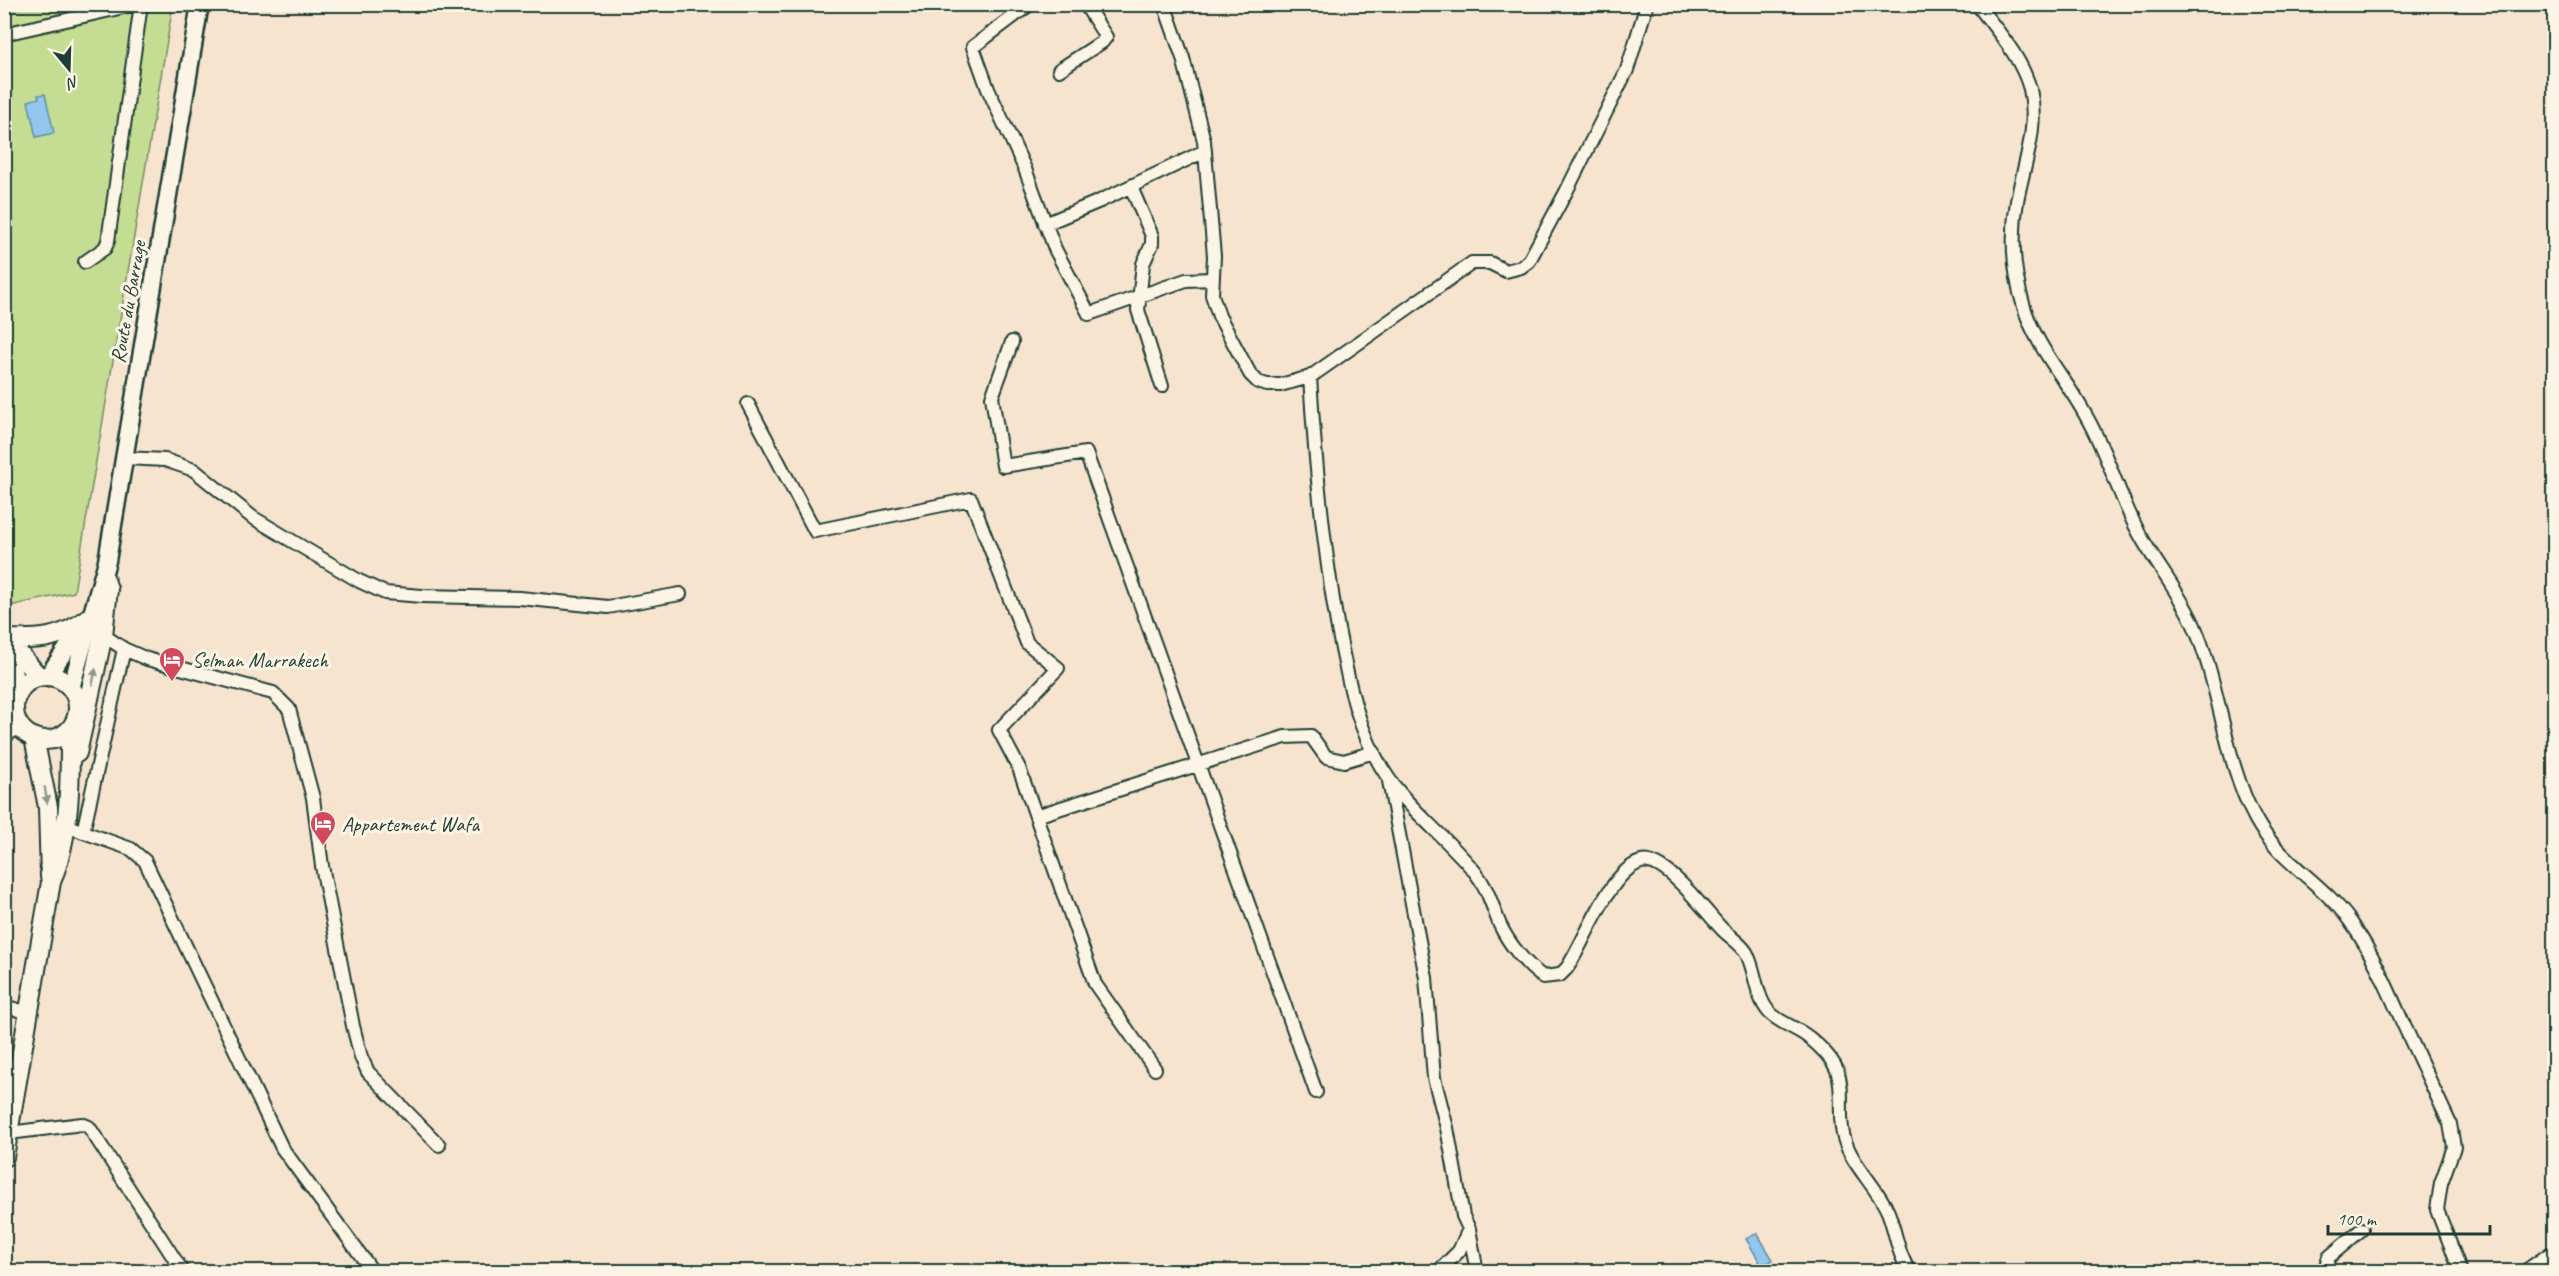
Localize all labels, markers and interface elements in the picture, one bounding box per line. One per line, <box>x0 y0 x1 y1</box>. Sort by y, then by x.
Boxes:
north arrow <box>39 39 99 99</box>
text: N <box>63 71 81 94</box>
street label: Route du Barrage <box>104 237 152 365</box>
hotel icon: Selman Marrakech <box>157 645 187 683</box>
place label: Selman Marrakech <box>192 647 329 673</box>
one-way arrow <box>89 667 99 686</box>
one-way arrow <box>42 785 51 804</box>
hotel icon: Appartement Wafa <box>308 809 338 847</box>
place label: Appartement Wafa <box>342 811 480 837</box>
scale bar <box>2328 1198 2490 1236</box>
text: 100 m <box>2337 1208 2378 1230</box>

